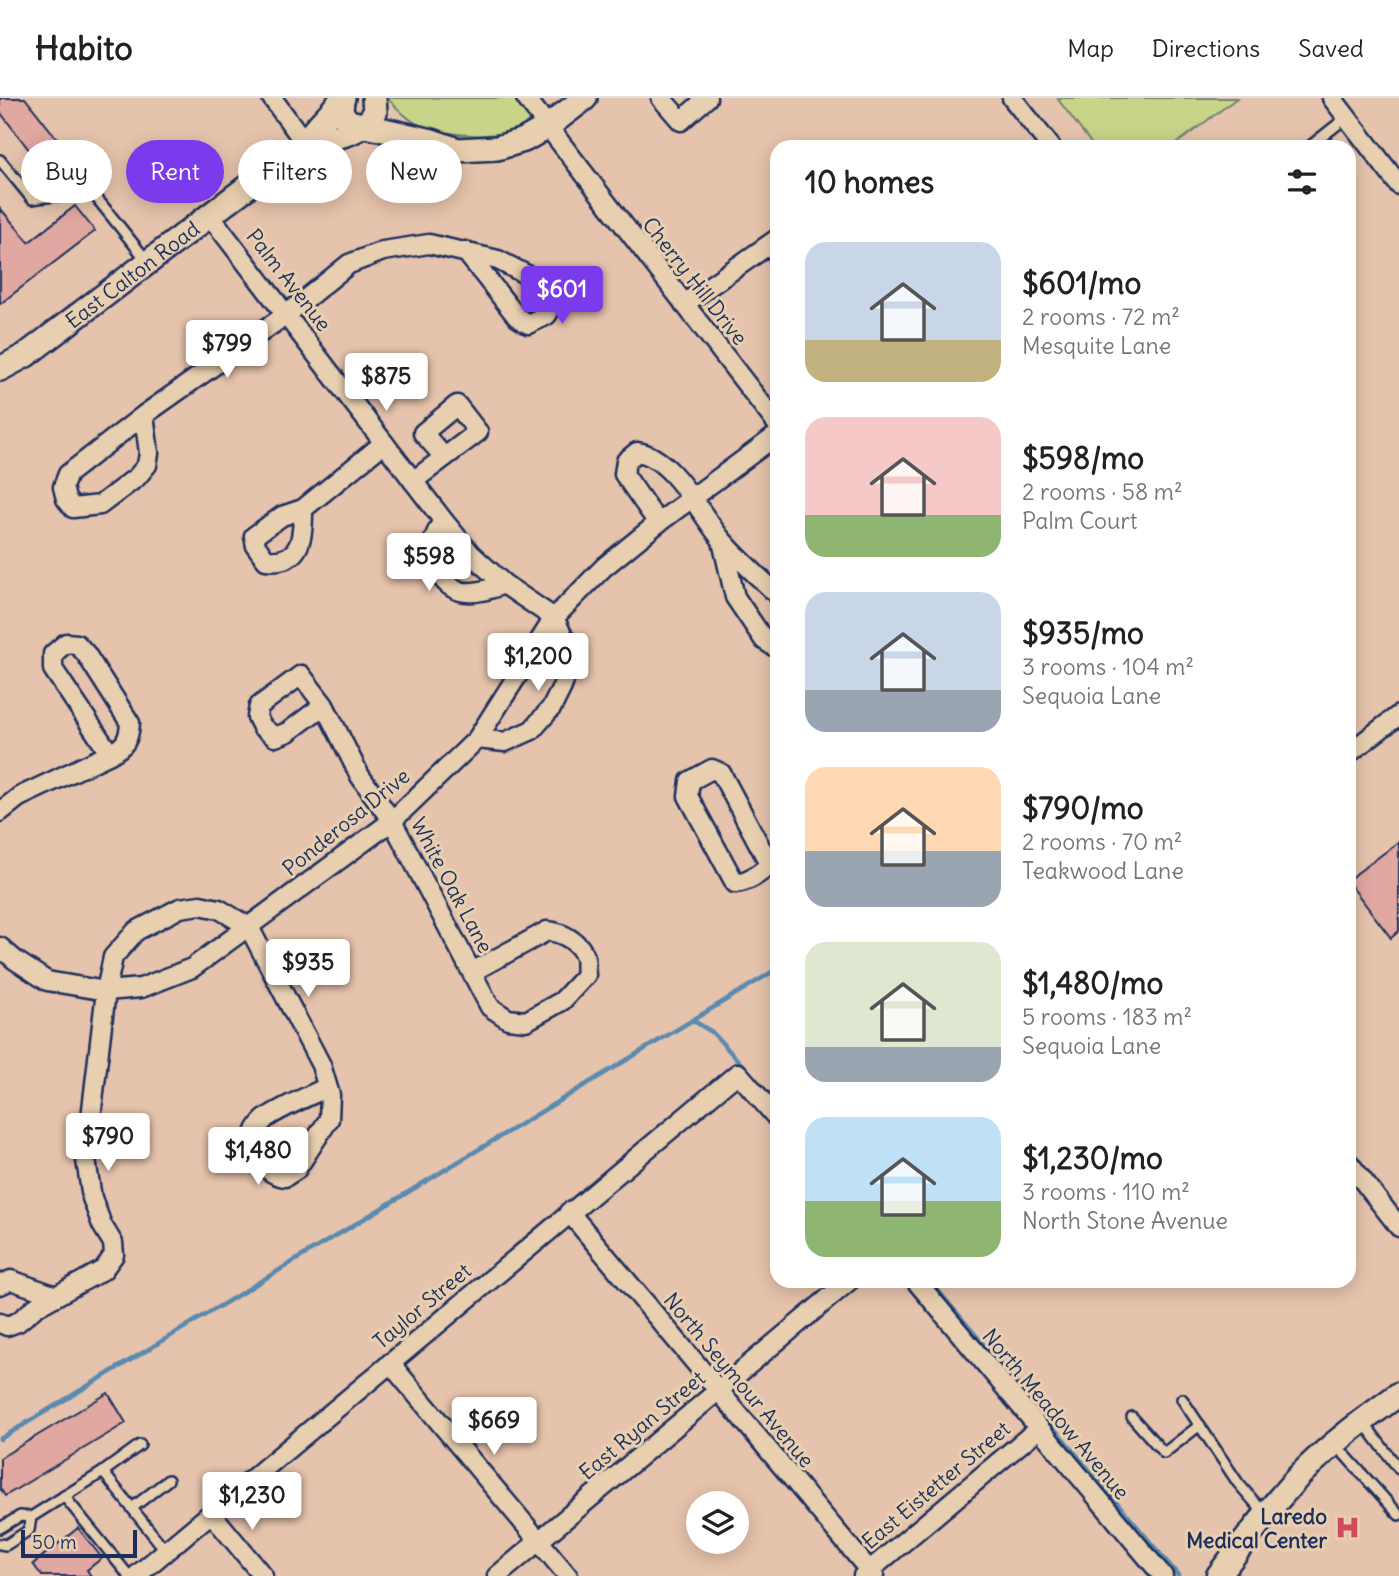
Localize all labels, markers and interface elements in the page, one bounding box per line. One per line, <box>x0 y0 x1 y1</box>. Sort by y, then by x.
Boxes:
text: Habito <box>35 27 133 69</box>
text: Map <box>1067 33 1114 63</box>
text: Directions <box>1152 33 1260 63</box>
text: Saved <box>1298 33 1364 63</box>
chip: Buy <box>21 140 112 203</box>
chip: Rent <box>126 140 224 203</box>
chip: Filters <box>238 140 352 203</box>
chip: New <box>366 140 462 203</box>
text: 10 homes <box>805 163 934 201</box>
icon: filters <box>1283 163 1321 201</box>
street label: Cherry Hill Drive <box>637 212 753 350</box>
street label: East Calton Road <box>60 215 205 334</box>
street label: Palm Avenue <box>241 223 337 337</box>
text: $601/mo <box>1022 264 1141 302</box>
pin: $601 <box>521 266 603 326</box>
icon: home <box>861 270 945 354</box>
text: $601 <box>537 274 587 303</box>
text: 2 rooms · 72 m² <box>1022 302 1180 331</box>
pin: $799 <box>186 320 268 380</box>
text: $799 <box>202 328 252 357</box>
text: Mesquite Lane <box>1022 331 1171 360</box>
pin: $875 <box>345 354 427 413</box>
text: $875 <box>361 361 411 390</box>
text: $598/mo <box>1022 439 1144 477</box>
icon: home <box>861 445 945 529</box>
text: 2 rooms · 58 m² <box>1022 477 1183 506</box>
text: Palm Court <box>1022 506 1138 535</box>
pin: $598 <box>388 533 470 593</box>
text: $598 <box>403 541 455 570</box>
text: $935/mo <box>1022 614 1144 652</box>
icon: home <box>861 620 945 704</box>
pin: $1,200 <box>481 634 595 693</box>
text: $1,200 <box>503 641 573 670</box>
text: 3 rooms · 104 m² <box>1022 652 1194 681</box>
text: Sequoia Lane <box>1022 681 1161 710</box>
street label: Ponderosa Drive <box>277 762 415 882</box>
text: $790/mo <box>1022 789 1144 827</box>
icon: home <box>861 795 945 879</box>
street label: White Oak Lane <box>405 813 499 957</box>
text: 2 rooms · 70 m² <box>1022 827 1182 856</box>
text: Teakwood Lane <box>1022 856 1184 885</box>
pin: $935 <box>267 940 349 999</box>
text: $935 <box>282 947 334 976</box>
text: $1,480/mo <box>1022 964 1163 1002</box>
icon: home <box>861 970 945 1054</box>
text: 5 rooms · 183 m² <box>1022 1002 1192 1031</box>
text: Sequoia Lane <box>1022 1031 1161 1060</box>
pin: $790 <box>67 1114 149 1173</box>
text: $790 <box>82 1121 134 1150</box>
pin: $1,480 <box>201 1128 315 1187</box>
text: $1,480 <box>224 1135 292 1164</box>
text: $1,230/mo <box>1022 1139 1163 1177</box>
icon: home <box>861 1145 945 1229</box>
text: 3 rooms · 110 m² <box>1022 1177 1190 1206</box>
text: North Stone Avenue <box>1022 1206 1228 1235</box>
street label: Taylor Street <box>368 1257 476 1355</box>
street label: North Seymour Avenue <box>658 1287 820 1473</box>
street label: North Meadow Avenue <box>977 1323 1135 1505</box>
street label: East Ryan Street <box>574 1365 710 1485</box>
pin: $669 <box>453 1398 535 1457</box>
text: $669 <box>468 1405 520 1434</box>
street label: East Eistetter Street <box>856 1415 1016 1555</box>
pin: $1,230 <box>195 1472 309 1532</box>
text: $1,230 <box>218 1480 286 1509</box>
map controls <box>686 1491 749 1554</box>
button: layers <box>686 1491 749 1554</box>
place label: Laredo Medical Center <box>1186 1503 1327 1554</box>
hospital icon: Laredo Medical Center <box>1333 1514 1361 1542</box>
scale bar <box>21 1527 136 1559</box>
text: 50 m <box>32 1530 77 1554</box>

